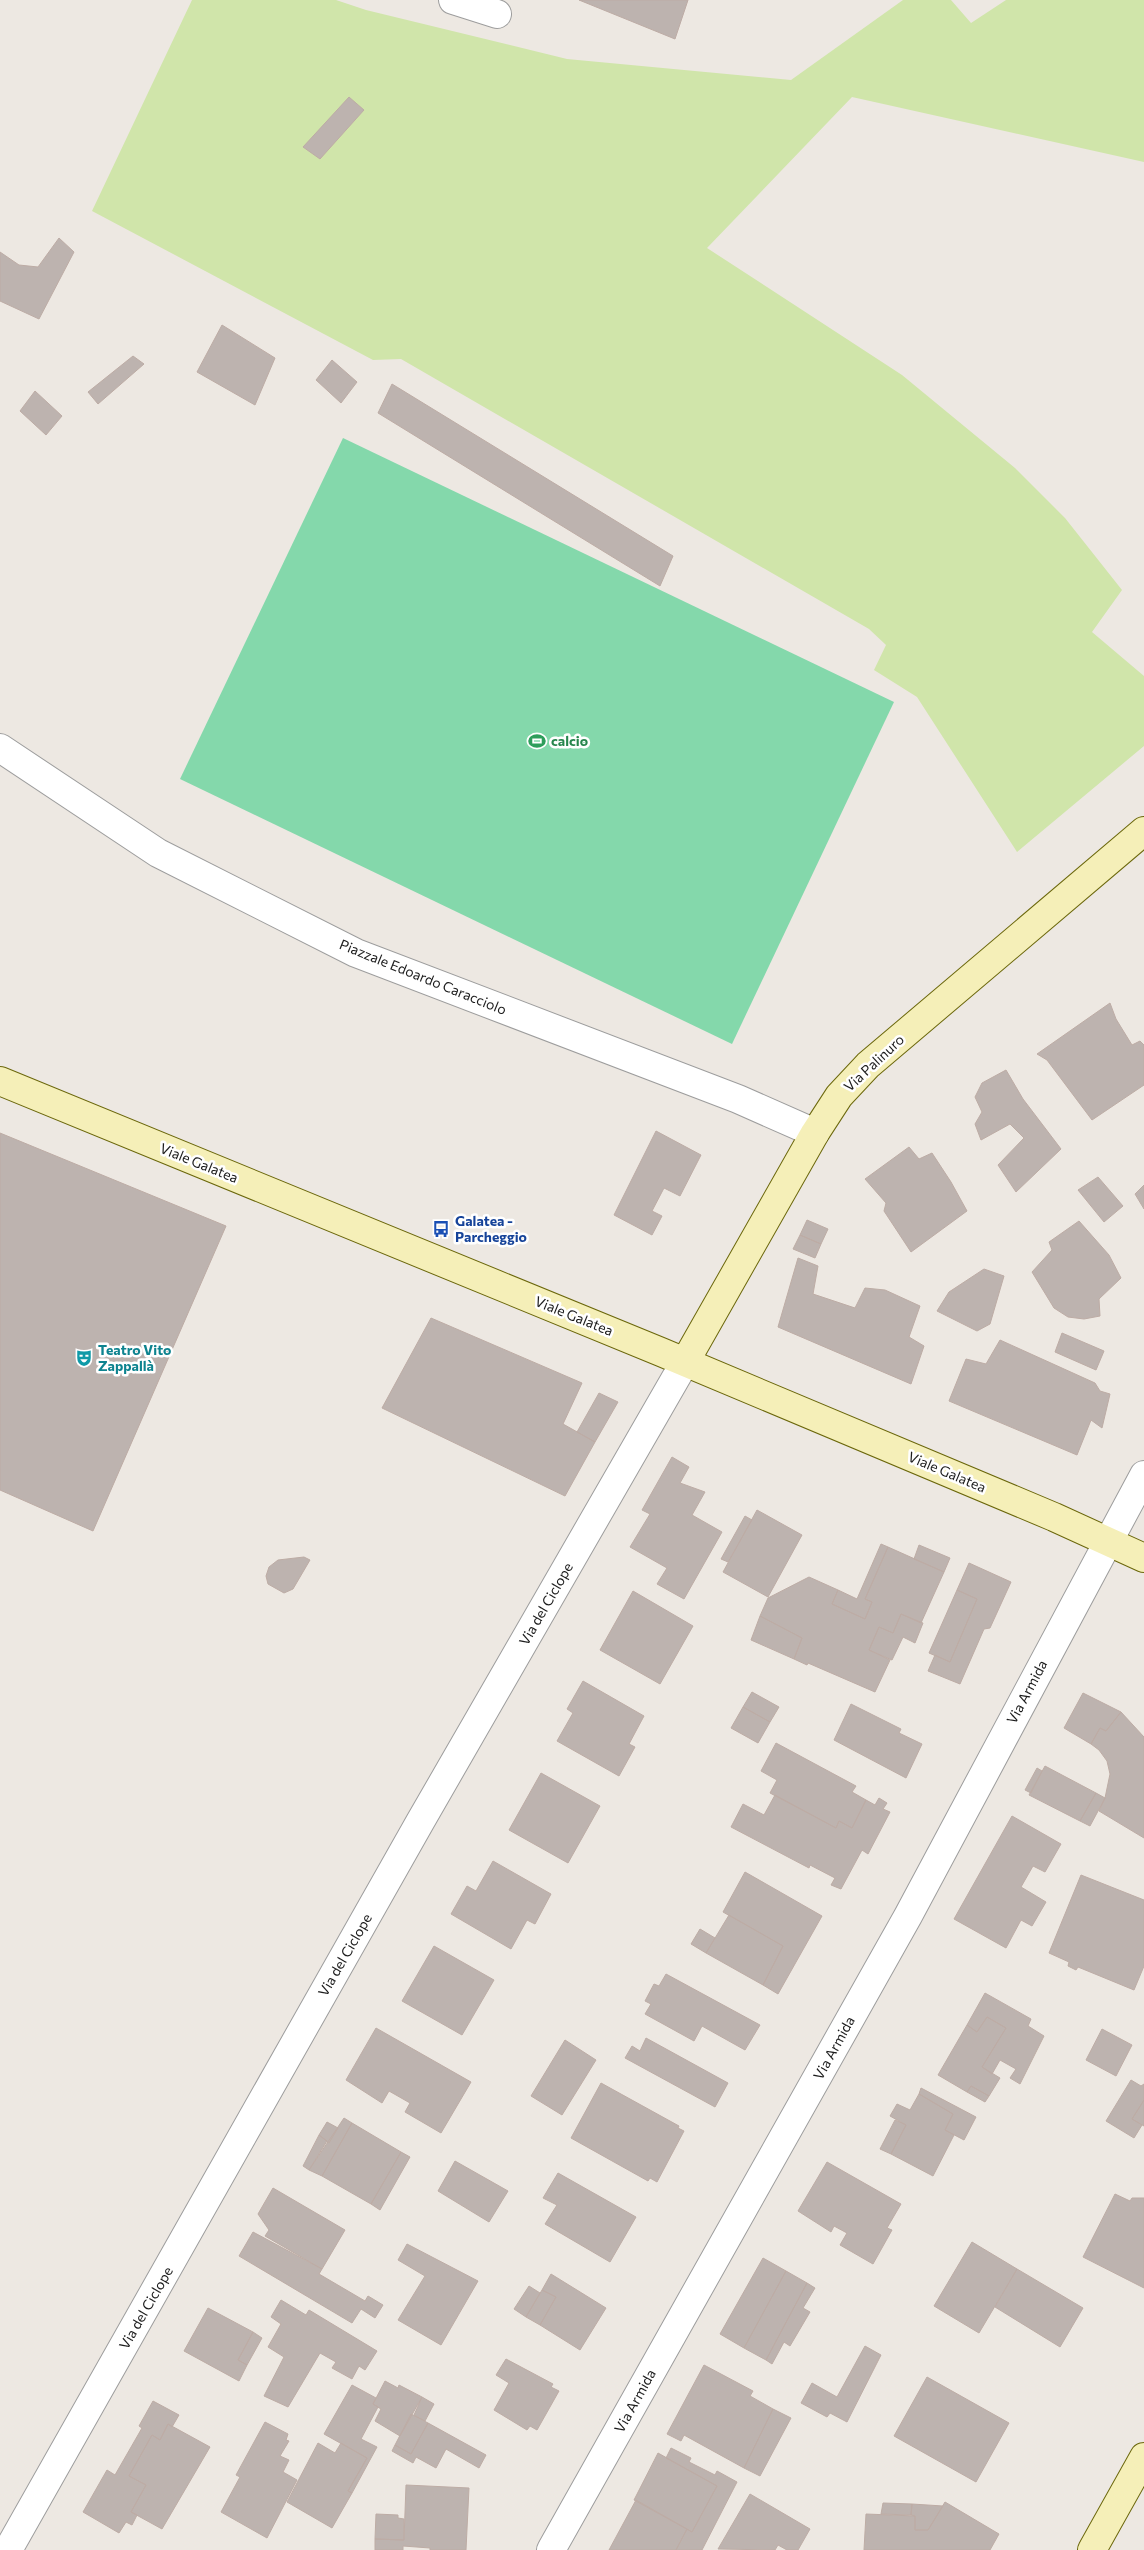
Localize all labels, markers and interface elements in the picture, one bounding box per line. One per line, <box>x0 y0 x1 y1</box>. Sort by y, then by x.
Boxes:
sports icon: calcio <box>527 731 547 751</box>
place label: calcio <box>551 732 588 749</box>
street label: Piazzale Edoardo Caracciolo <box>337 935 509 1018</box>
street label: Via Palinuro <box>840 1030 907 1095</box>
street label: Viale Galatea <box>158 1139 241 1186</box>
place label: Galatea - Parcheggio <box>455 1212 527 1245</box>
bus stop icon: Galatea - Parcheggio <box>431 1219 451 1239</box>
street label: Viale Galatea <box>533 1292 616 1339</box>
place label: Teatro Vito Zappallà <box>98 1341 171 1374</box>
theatre icon: Teatro Vito Zappallà <box>74 1348 94 1368</box>
street label: Viale Galatea <box>906 1448 989 1496</box>
street label: Via del Ciclope <box>515 1559 576 1648</box>
street label: Via Armida <box>1003 1657 1050 1727</box>
street label: Via del Ciclope <box>314 1910 375 1999</box>
street label: Via Armida <box>809 2013 858 2082</box>
street label: Via del Ciclope <box>115 2263 176 2352</box>
street label: Via Armida <box>610 2366 659 2435</box>

